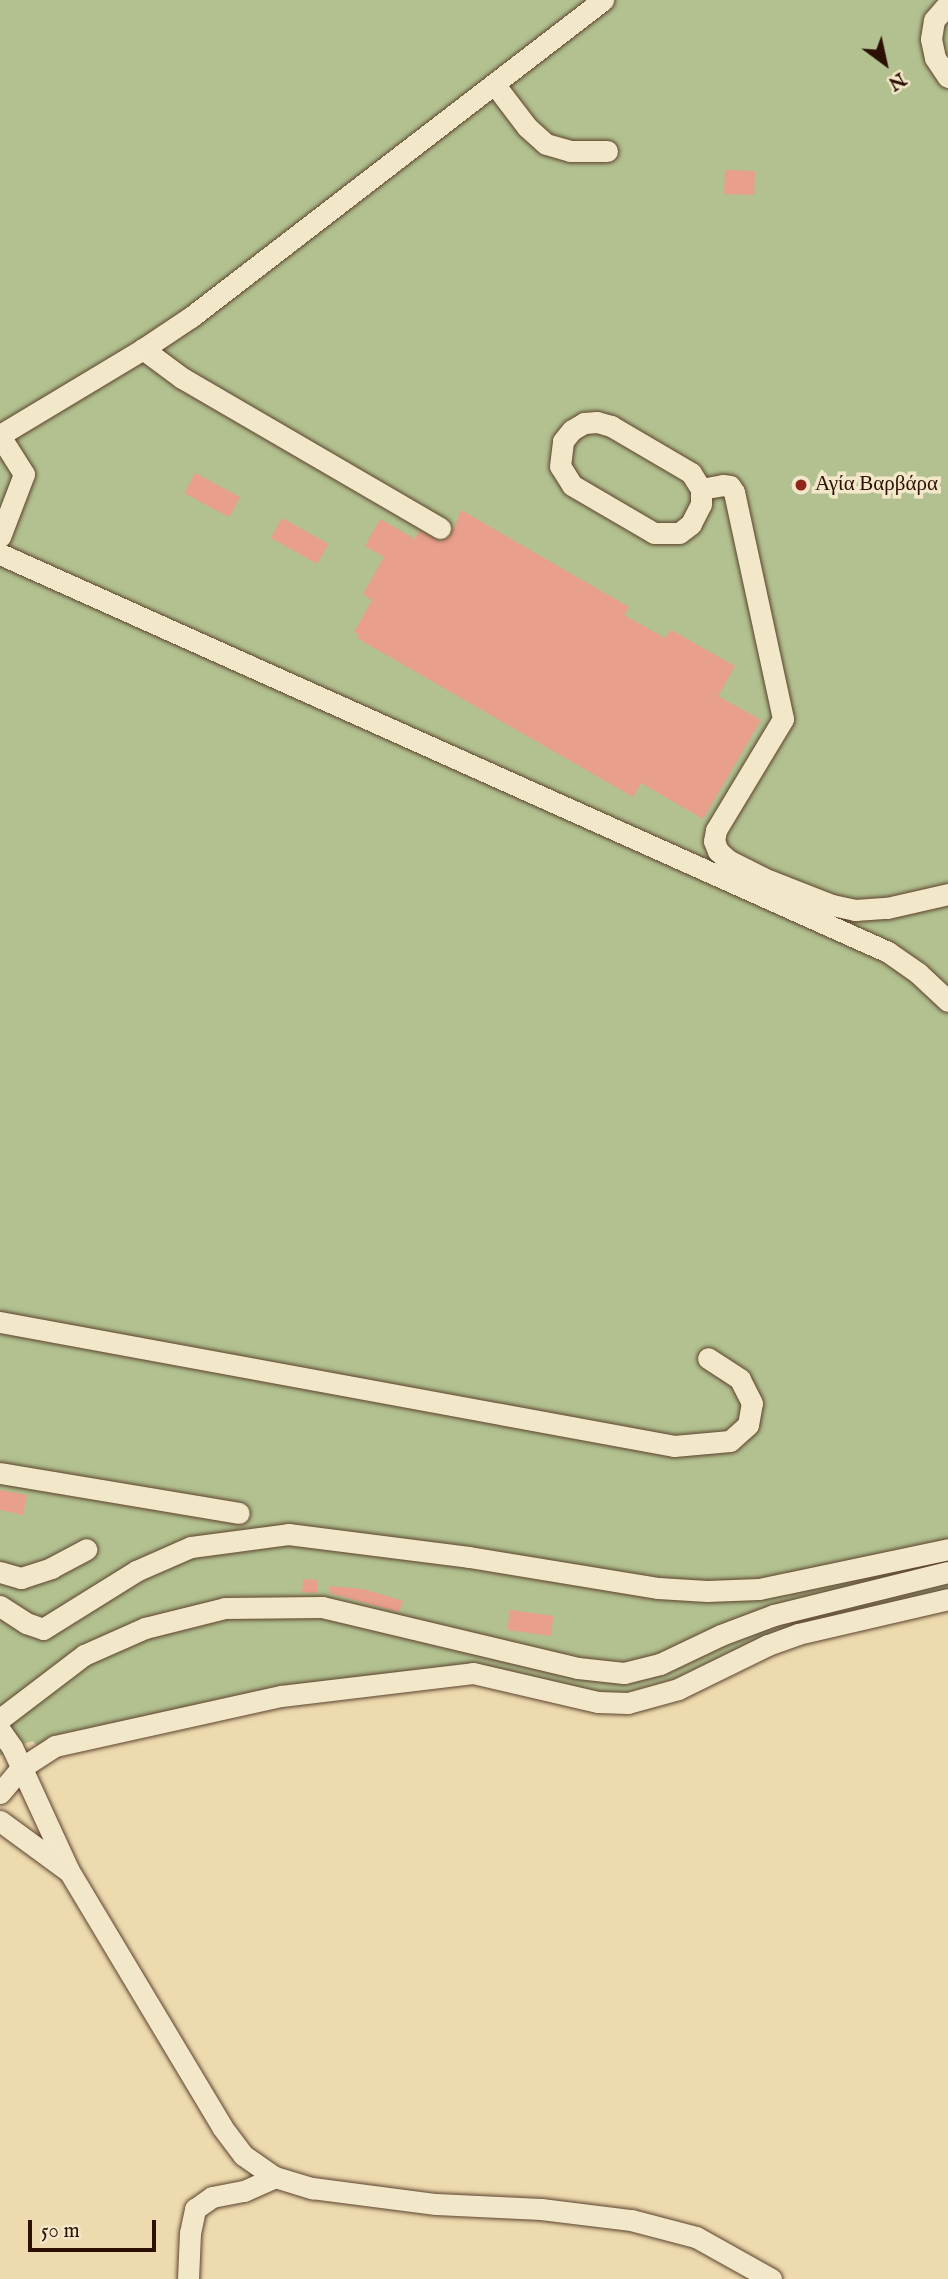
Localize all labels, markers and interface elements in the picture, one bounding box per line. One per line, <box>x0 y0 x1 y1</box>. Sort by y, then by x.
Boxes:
north arrow <box>850 28 920 98</box>
text: N <box>883 66 910 95</box>
place label: Αγία Βαρβάρα <box>815 472 938 498</box>
marker: Αγία Βαρβάρα <box>793 477 809 493</box>
scale bar <box>32 2206 159 2250</box>
text: 50 m <box>41 2218 80 2245</box>

